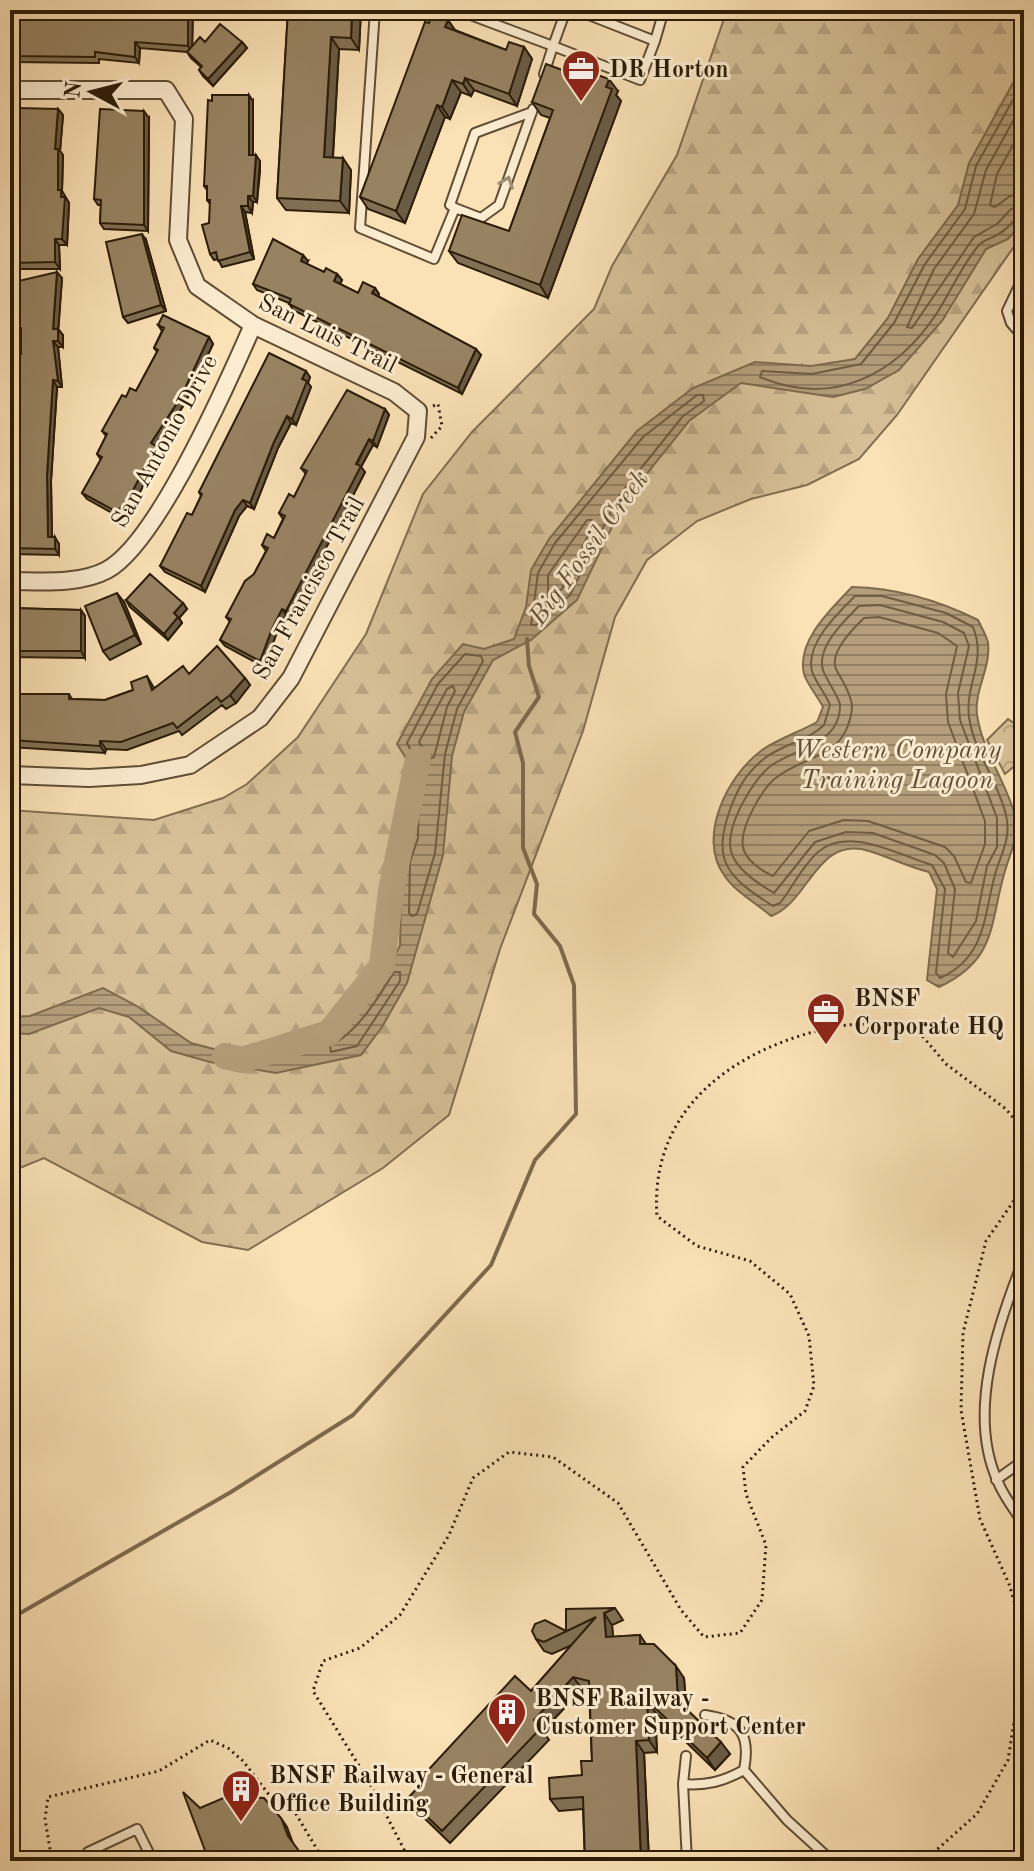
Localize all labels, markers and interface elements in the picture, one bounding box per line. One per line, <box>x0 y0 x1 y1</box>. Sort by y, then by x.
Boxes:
office icon: DR Horton <box>560 48 602 103</box>
north arrow <box>52 52 132 132</box>
place label: DR Horton <box>609 59 729 83</box>
text: N <box>62 80 86 99</box>
one-way arrow <box>498 176 514 190</box>
street label: San Luis Trail <box>254 291 400 379</box>
street label: San Antonio Drive <box>108 351 223 533</box>
water label: Big Fossil Creek <box>524 466 654 631</box>
street label: San Francisco Trail <box>249 493 370 685</box>
water label: Western Company Training Lagoon <box>793 738 1002 794</box>
place label: BNSF Corporate HQ <box>854 988 1004 1040</box>
office icon: BNSF Corporate HQ <box>805 991 847 1046</box>
place label: BNSF Railway - Customer Support Center <box>535 1688 806 1740</box>
building icon: BNSF Railway - Customer Support Center <box>486 1691 528 1746</box>
place label: BNSF Railway - General Office Building <box>269 1765 534 1817</box>
building icon: BNSF Railway - General Office Building <box>220 1768 262 1823</box>

